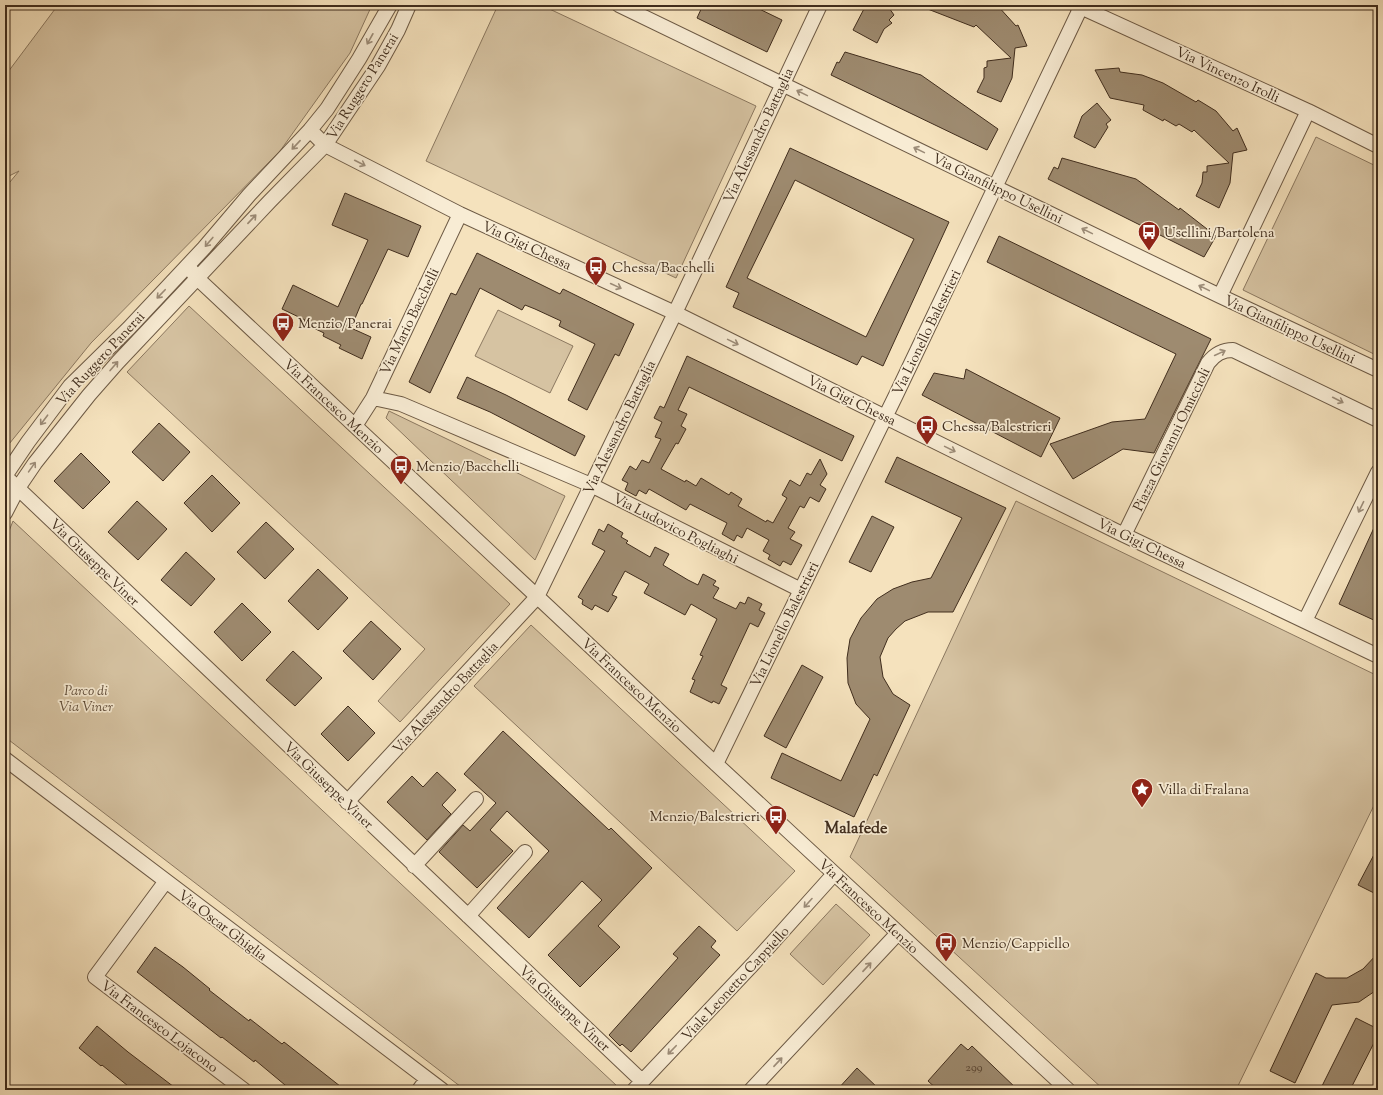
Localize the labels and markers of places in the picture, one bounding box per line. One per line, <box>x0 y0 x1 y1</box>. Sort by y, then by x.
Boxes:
bus stop icon: Usellini/Bartolena <box>1136 219 1162 252</box>
place label: Usellini/Bartolena <box>1164 224 1275 244</box>
bus stop icon: Chessa/Bacchelli <box>583 254 609 287</box>
place label: Chessa/Bacchelli <box>612 259 715 279</box>
bus stop icon: Menzio/Panerai <box>270 310 296 343</box>
place label: Menzio/Panerai <box>298 315 392 335</box>
bus stop icon: Chessa/Balestrieri <box>914 413 940 446</box>
place label: Chessa/Balestrieri <box>942 418 1052 438</box>
bus stop icon: Menzio/Bacchelli <box>388 453 414 486</box>
place label: Menzio/Bacchelli <box>416 458 519 478</box>
place icon: Villa di Fralana <box>1129 776 1155 809</box>
place label: Villa di Fralana <box>1158 781 1249 801</box>
bus stop icon: Menzio/Balestrieri <box>763 803 789 836</box>
place label: Menzio/Balestrieri <box>650 808 760 828</box>
bus stop icon: Menzio/Cappiello <box>933 930 959 963</box>
place label: Menzio/Cappiello <box>962 935 1070 955</box>

